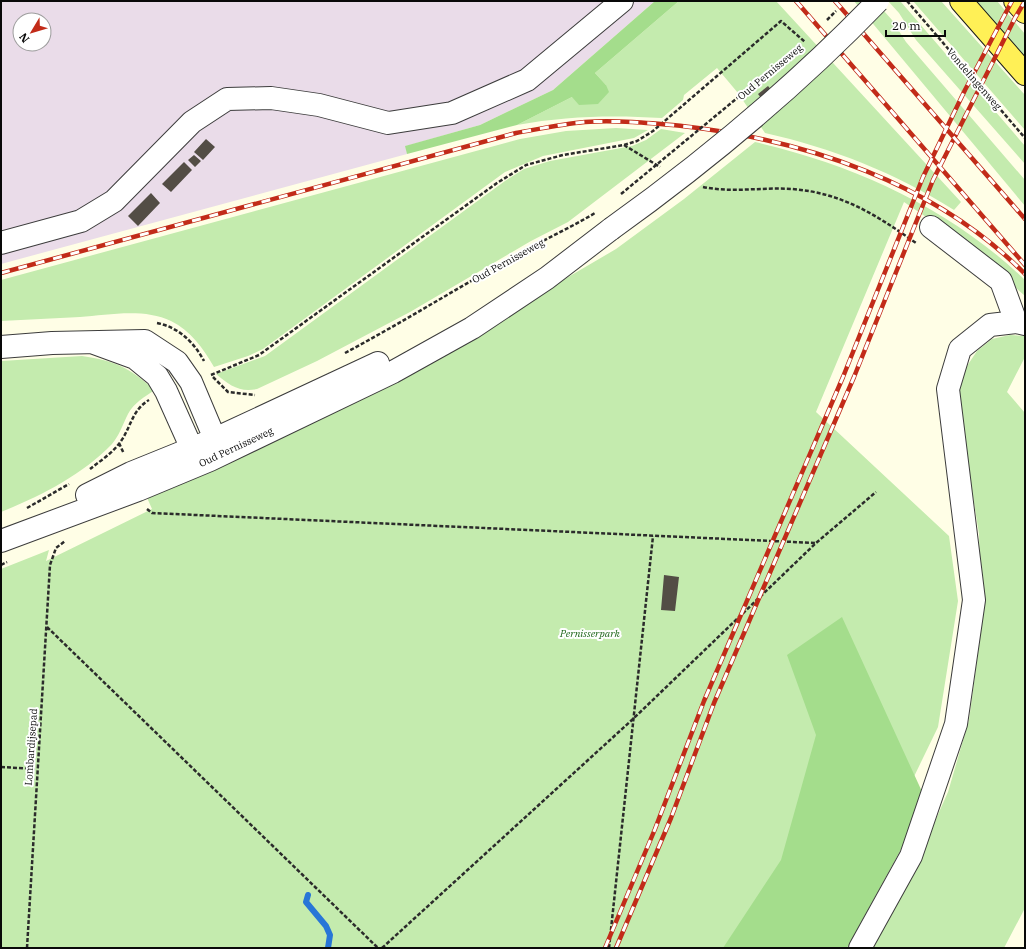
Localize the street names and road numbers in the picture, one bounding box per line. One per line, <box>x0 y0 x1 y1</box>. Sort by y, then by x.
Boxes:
street label: Oud Pernisseweg <box>735 41 806 103</box>
street label: Vondelingenweg <box>944 45 1005 113</box>
street label: Oud Pernisseweg <box>470 235 547 286</box>
street label: Oud Pernisseweg <box>197 424 276 470</box>
street label: Lombardijsepad <box>22 708 40 786</box>

